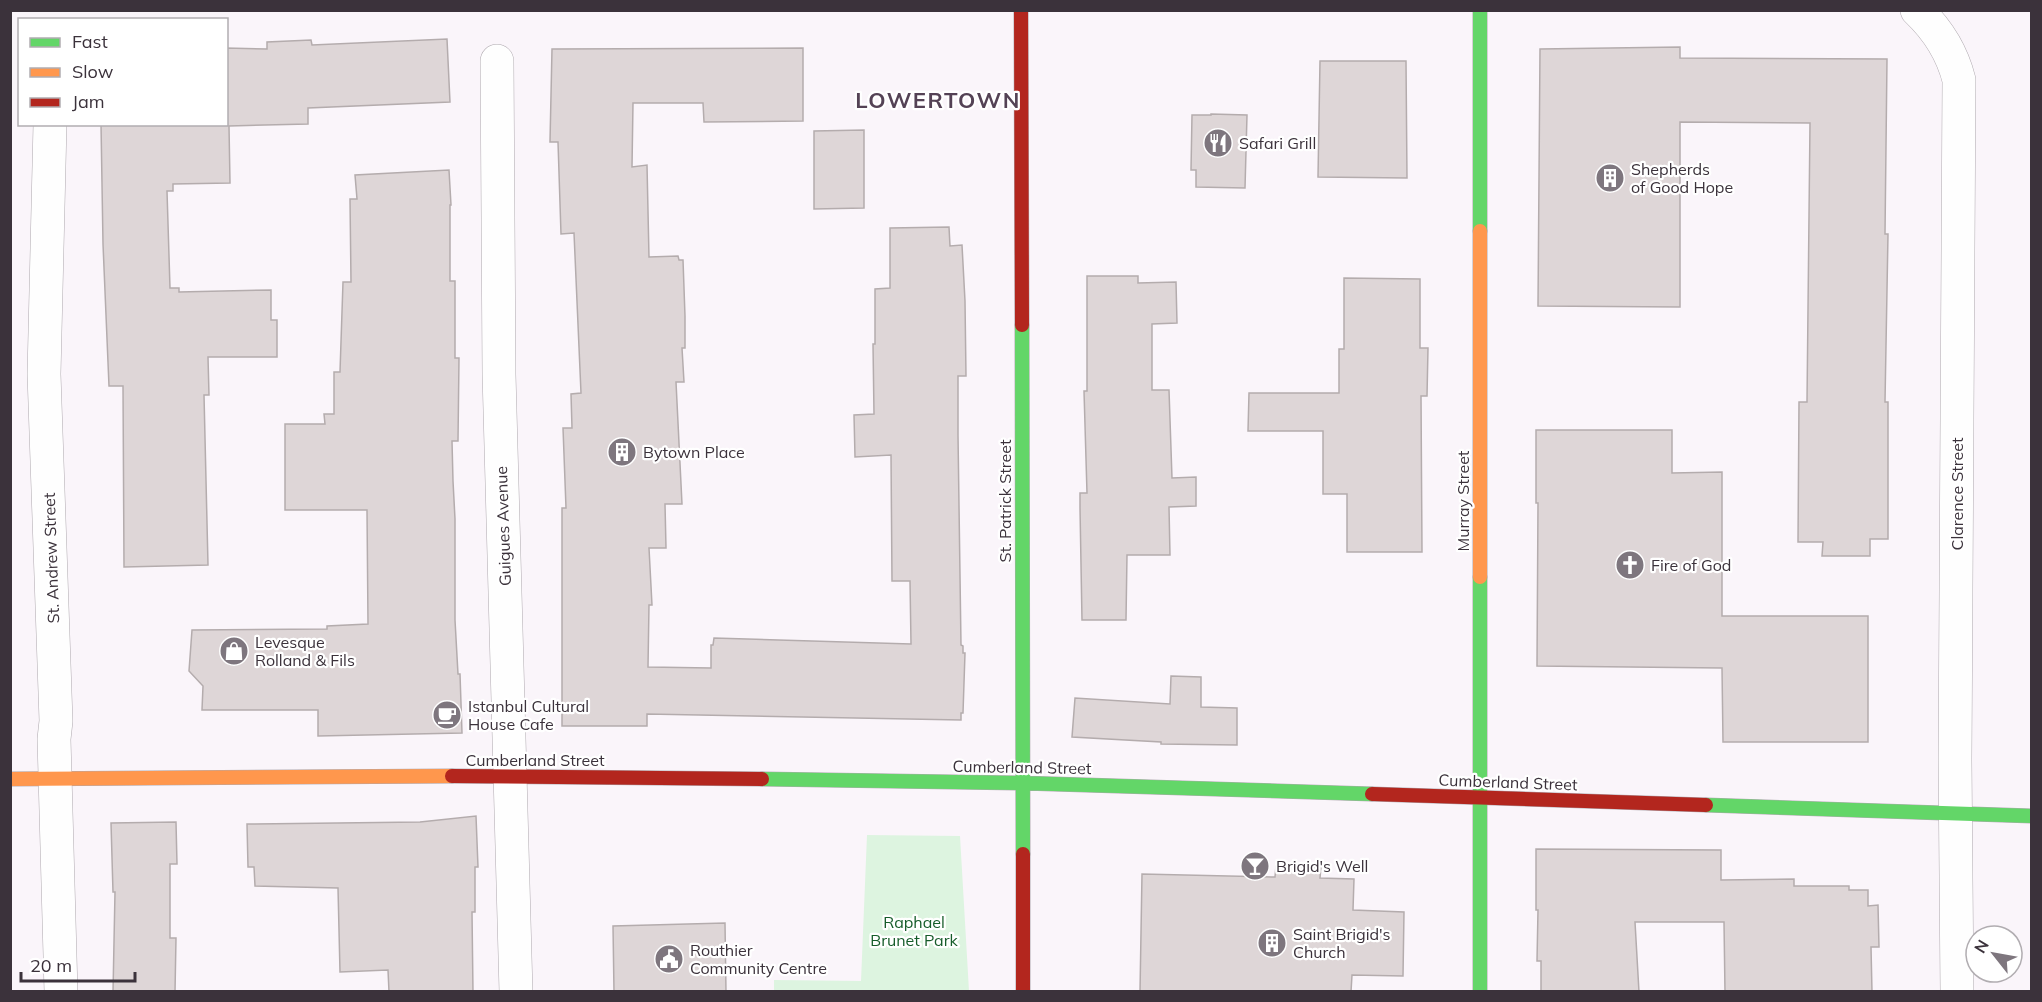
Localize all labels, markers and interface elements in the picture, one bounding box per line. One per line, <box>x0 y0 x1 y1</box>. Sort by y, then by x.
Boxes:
legend <box>18 18 228 126</box>
text: Fast <box>72 30 108 53</box>
text: Slow <box>72 60 114 83</box>
district label: LOWERTOWN <box>855 86 1021 114</box>
text: Jam <box>72 90 105 113</box>
restaurant icon: Safari Grill <box>1202 127 1234 159</box>
place label: Safari Grill <box>1239 133 1316 153</box>
place label: Shepherds of Good Hope <box>1631 159 1733 197</box>
building icon: Shepherds of Good Hope <box>1594 162 1626 194</box>
building icon: Bytown Place <box>606 436 638 468</box>
street label: Clarence Street <box>1947 437 1967 551</box>
street label: St. Patrick Street <box>995 439 1015 563</box>
place label: Bytown Place <box>643 442 745 462</box>
street label: Murray Street <box>1453 450 1473 551</box>
street label: Guigues Avenue <box>491 466 515 586</box>
street label: St. Andrew Street <box>39 492 63 624</box>
church icon: Fire of God <box>1614 549 1646 581</box>
place label: Fire of God <box>1651 555 1731 575</box>
place label: Levesque Rolland & Fils <box>255 632 355 670</box>
shop icon: Levesque Rolland & Fils <box>218 635 250 667</box>
place label: Istanbul Cultural House Cafe <box>468 696 589 734</box>
cafe icon: Istanbul Cultural House Cafe <box>431 699 463 731</box>
street label: Cumberland Street <box>466 750 605 770</box>
street label: Cumberland Street <box>952 756 1092 778</box>
street label: Cumberland Street <box>1438 770 1578 794</box>
bar icon: Brigid's Well <box>1239 850 1271 882</box>
place label: Brigid's Well <box>1276 856 1368 876</box>
park label: Raphael Brunet Park <box>870 912 958 950</box>
place label: Saint Brigid's Church <box>1293 924 1391 962</box>
north arrow <box>1964 924 2024 984</box>
building icon: Saint Brigid's Church <box>1256 927 1288 959</box>
text: N <box>1969 936 1993 957</box>
place label: Routhier Community Centre <box>690 940 827 978</box>
public building icon: Routhier Community Centre <box>653 943 685 975</box>
scale bar <box>21 945 135 983</box>
text: 20 m <box>30 954 72 977</box>

